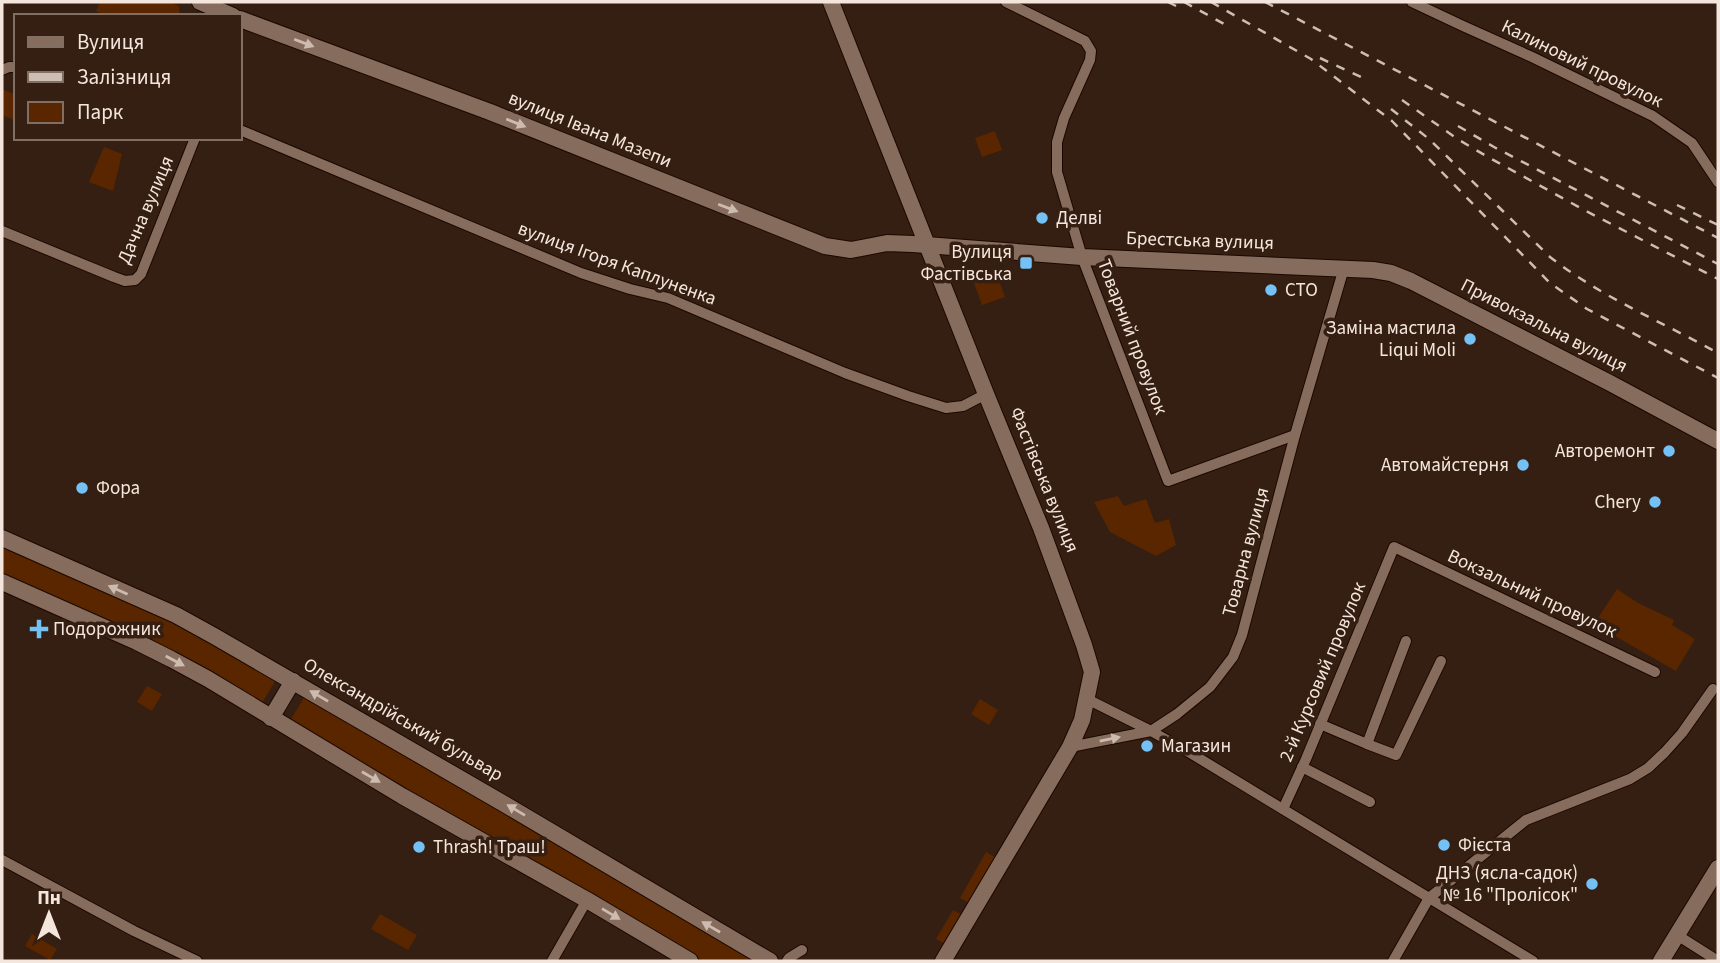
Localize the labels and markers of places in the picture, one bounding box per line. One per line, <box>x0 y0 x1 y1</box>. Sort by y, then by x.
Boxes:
place label: Делві <box>1056 205 1102 232</box>
marker: Делві <box>1034 210 1050 226</box>
place label: Вулиця Фастівська <box>921 239 1012 288</box>
marker: Вулиця Фастівська <box>1018 255 1034 271</box>
place label: СТО <box>1285 277 1318 304</box>
marker: СТО <box>1263 282 1279 298</box>
place label: Заміна мастила Liqui Moli <box>1326 315 1456 364</box>
marker: Заміна мастила Liqui Moli <box>1462 331 1478 347</box>
place label: Авторемонт <box>1555 438 1655 465</box>
marker: Авторемонт <box>1661 443 1677 459</box>
place label: Автомайстерня <box>1381 452 1509 479</box>
marker: Автомайстерня <box>1515 457 1531 473</box>
place label: Фора <box>96 475 140 502</box>
marker: Фора <box>74 480 90 496</box>
place label: Chery <box>1594 489 1641 516</box>
marker: Chery <box>1647 494 1663 510</box>
place label: Подорожник <box>53 616 161 643</box>
marker: Подорожник <box>31 621 47 637</box>
place label: Магазин <box>1161 733 1231 760</box>
marker: Магазин <box>1139 738 1155 754</box>
place label: Фієста <box>1458 832 1511 859</box>
place label: Thrash! Траш! <box>433 834 546 861</box>
marker: Фієста <box>1436 837 1452 853</box>
marker: Thrash! Траш! <box>411 839 427 855</box>
place label: ДНЗ (ясла-садок) № 16 "Пролісок" <box>1436 860 1578 909</box>
marker: ДНЗ (ясла-садок) № 16 "Пролісок" <box>1584 876 1600 892</box>

